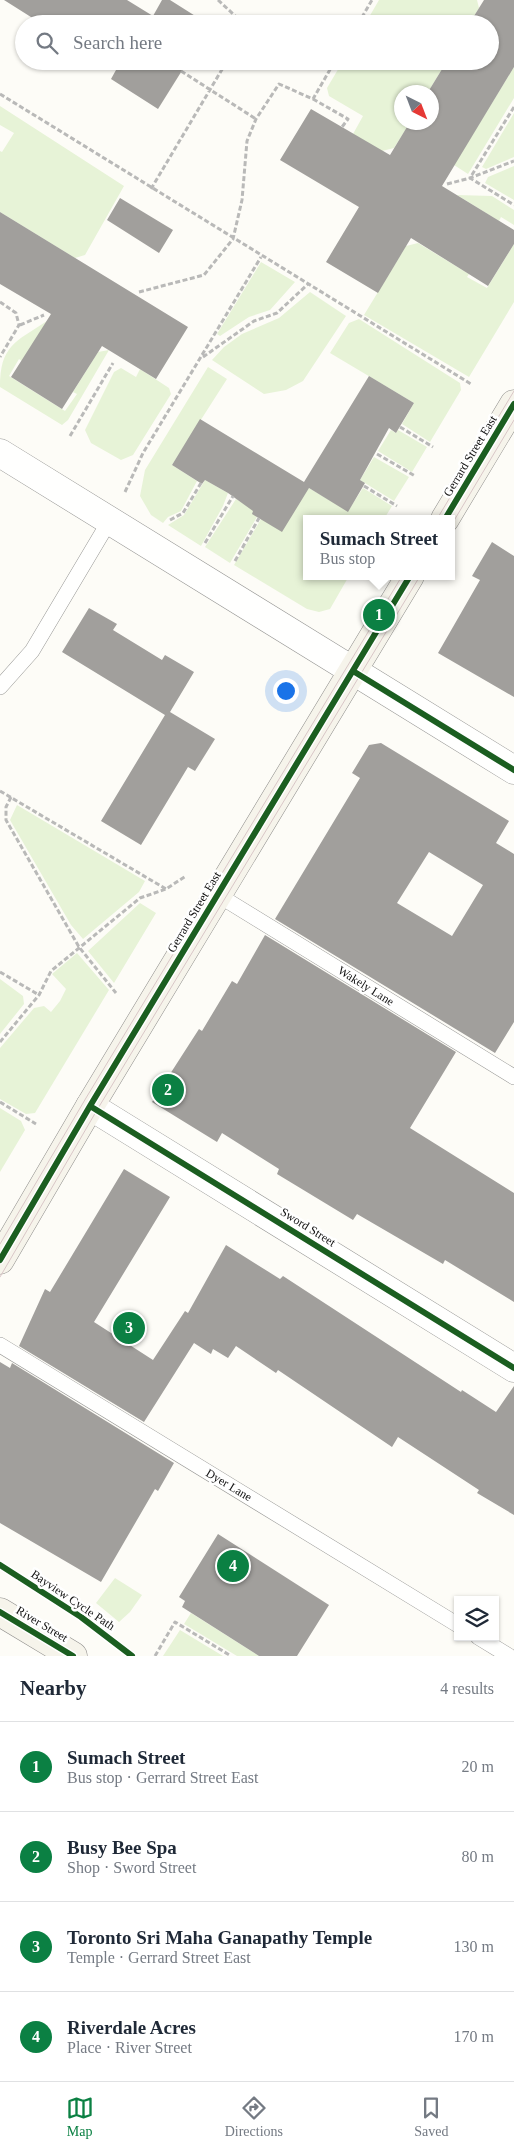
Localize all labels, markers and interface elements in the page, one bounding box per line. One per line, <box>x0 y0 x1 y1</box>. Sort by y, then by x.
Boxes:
search box <box>15 15 499 70</box>
icon: search <box>33 29 61 57</box>
text: Search here <box>73 32 162 53</box>
north arrow <box>394 85 439 130</box>
street label: Gerrard Street East <box>440 412 500 499</box>
popup <box>303 515 455 580</box>
text: Sumach Street <box>320 528 438 549</box>
text: Bus stop <box>320 550 375 567</box>
pin: 1 <box>363 596 395 634</box>
your location <box>273 678 299 704</box>
street label: Gerrard Street East <box>164 868 224 955</box>
street label: Wakely Lane <box>335 963 397 1009</box>
pin: 2 <box>152 1071 184 1109</box>
street label: Sword Street <box>278 1205 339 1250</box>
pin: 3 <box>113 1309 145 1347</box>
street label: Dyer Lane <box>204 1466 254 1504</box>
pin: 4 <box>217 1547 249 1585</box>
street label: Bayview Cycle Path <box>28 1567 118 1633</box>
map controls <box>454 1596 499 1641</box>
button: layers <box>454 1596 499 1641</box>
street label: River Street <box>14 1603 71 1645</box>
text: Nearby <box>20 1676 87 1700</box>
text: 4 results <box>440 1680 494 1697</box>
text: Sumach Street <box>67 1747 185 1768</box>
text: 1 <box>32 1758 40 1775</box>
text: 20 m <box>462 1758 494 1775</box>
text: Bus stop · Gerrard Street East <box>67 1769 259 1786</box>
text: Busy Bee Spa <box>67 1837 177 1858</box>
text: 2 <box>32 1848 40 1865</box>
text: 80 m <box>462 1848 494 1865</box>
text: Shop · Sword Street <box>67 1859 196 1876</box>
text: Toronto Sri Maha Ganapathy Temple <box>67 1927 372 1948</box>
text: 3 <box>32 1938 40 1955</box>
text: 130 m <box>454 1938 494 1955</box>
text: Temple · Gerrard Street East <box>67 1949 251 1966</box>
text: Riverdale Acres <box>67 2017 196 2038</box>
text: 4 <box>32 2028 40 2045</box>
text: 170 m <box>454 2028 494 2045</box>
text: Place · River Street <box>67 2039 192 2056</box>
tab: Map <box>66 2094 94 2140</box>
tab: Directions <box>225 2094 283 2140</box>
tab: Saved <box>414 2094 448 2140</box>

